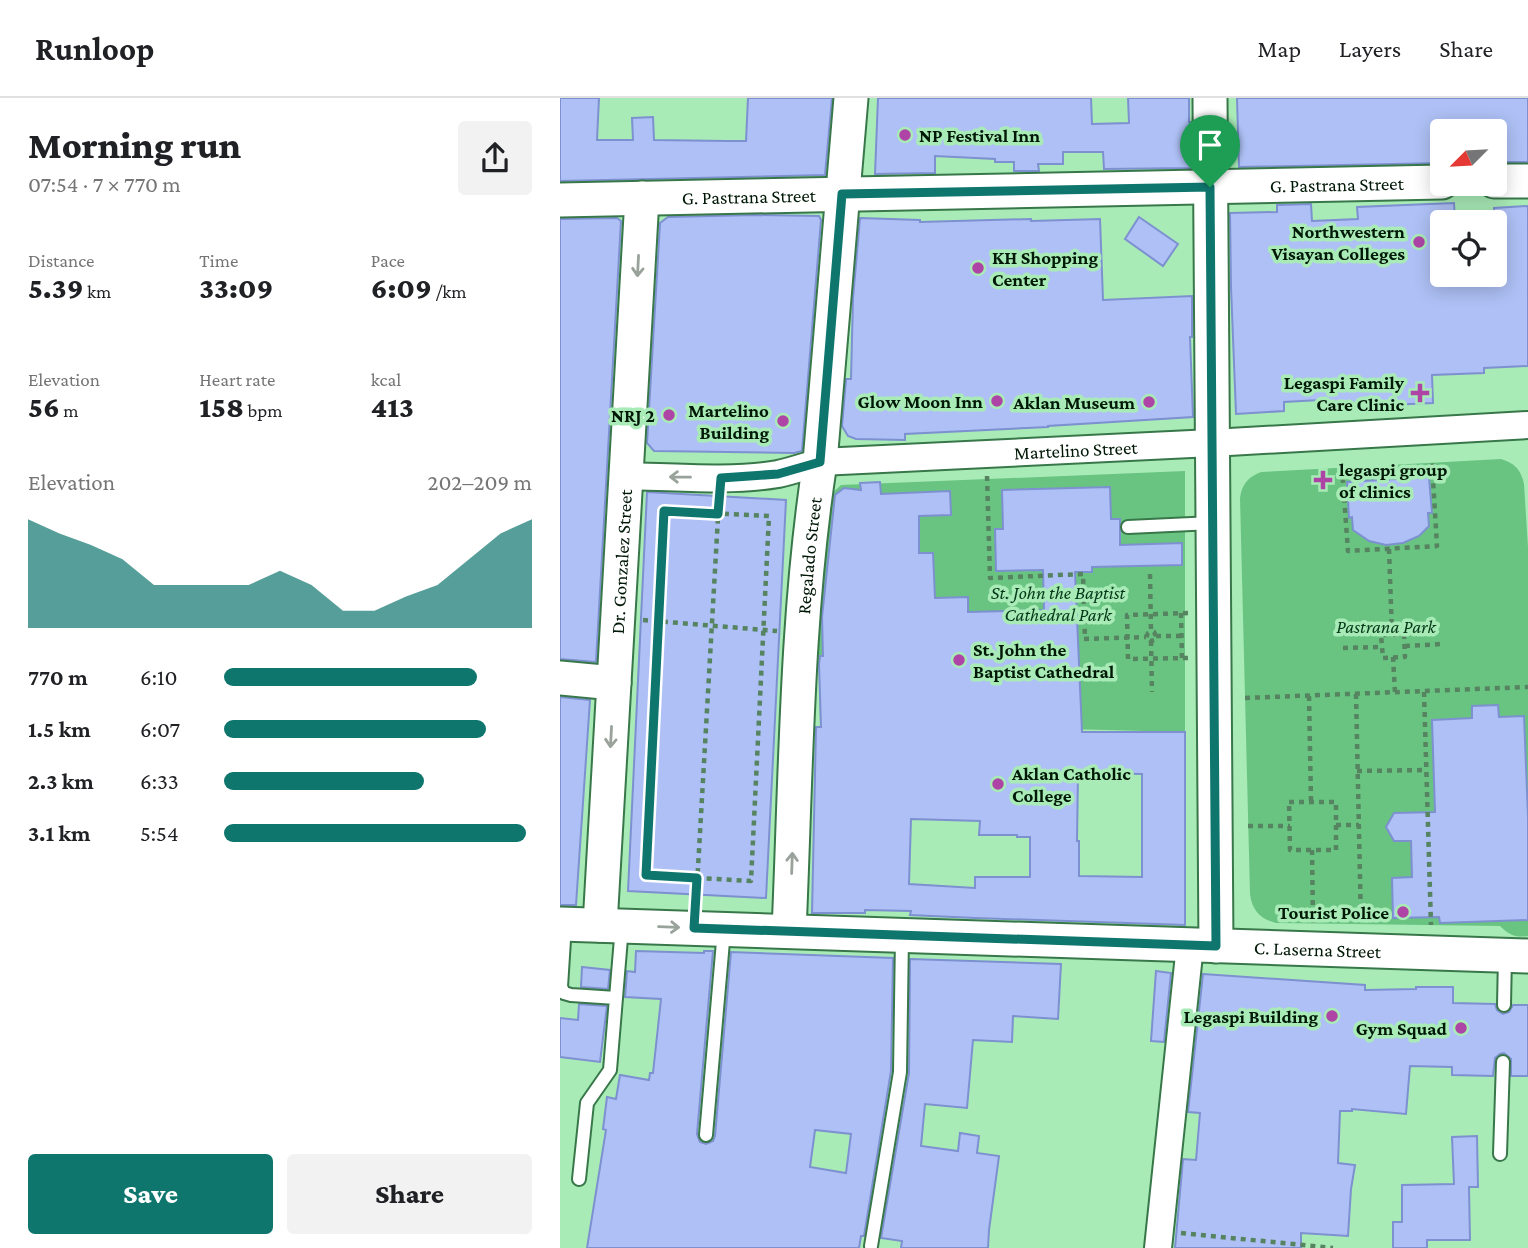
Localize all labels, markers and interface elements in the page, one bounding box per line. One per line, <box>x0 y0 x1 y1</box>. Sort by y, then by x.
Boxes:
text: Runloop <box>35 30 154 67</box>
text: Map <box>1257 35 1301 62</box>
text: Layers <box>1339 35 1401 62</box>
text: Share <box>1439 35 1493 62</box>
pin <box>1180 115 1240 187</box>
north arrow <box>1430 119 1507 196</box>
map controls <box>1430 119 1507 287</box>
button: share <box>458 121 532 195</box>
text: Morning run <box>28 124 241 166</box>
place label: NP Festival Inn <box>919 125 1040 146</box>
icon: arrive <box>1191 126 1229 164</box>
marker: NP Festival Inn <box>897 127 913 143</box>
text: 07:54 · 7 × 770 m <box>28 171 181 197</box>
street label: G. Pastrana Street <box>1270 173 1405 197</box>
street label: G. Pastrana Street <box>682 185 817 209</box>
button: locate <box>1430 210 1507 287</box>
place label: Northwestern Visayan Colleges <box>1270 221 1405 264</box>
marker: Northwestern Visayan Colleges <box>1411 234 1427 250</box>
place label: KH Shopping Center <box>992 247 1098 290</box>
text: Distance <box>28 250 94 271</box>
text: Time <box>199 250 238 271</box>
text: Pace <box>371 250 405 271</box>
one-way arrow <box>631 254 644 277</box>
marker: KH Shopping Center <box>970 260 986 276</box>
text: 5.39 <box>28 271 83 304</box>
text: 33:09 <box>199 271 273 304</box>
text: 6:09 <box>371 271 432 304</box>
text: km <box>83 281 111 302</box>
text: /km <box>432 281 467 302</box>
text: Elevation <box>28 369 100 390</box>
text: Heart rate <box>199 369 275 390</box>
text: kcal <box>371 369 401 390</box>
place label: Legaspi Family Care Clinic <box>1284 372 1405 415</box>
marker: Legaspi Family Care Clinic <box>1410 383 1430 403</box>
text: 56 <box>28 390 60 423</box>
text: 158 <box>199 390 244 423</box>
text: 413 <box>371 390 414 423</box>
place label: Glow Moon Inn <box>858 391 983 412</box>
place label: Aklan Museum <box>1012 392 1135 413</box>
marker: Glow Moon Inn <box>989 393 1005 409</box>
marker: Aklan Museum <box>1141 394 1157 410</box>
text: m <box>60 400 79 421</box>
text: bpm <box>244 400 283 421</box>
place label: Martelino Building <box>688 400 769 443</box>
place label: NRJ 2 <box>611 405 655 426</box>
marker: NRJ 2 <box>661 407 677 423</box>
marker: Martelino Building <box>775 413 791 429</box>
street label: Martelino Street <box>1014 437 1139 464</box>
place label: legaspi group of clinics <box>1339 459 1447 502</box>
text: Elevation <box>28 469 115 495</box>
text: 202–209 m <box>428 469 532 495</box>
one-way arrow <box>669 470 692 484</box>
marker: legaspi group of clinics <box>1313 470 1333 490</box>
street label: Dr. Gonzalez Street <box>607 488 636 635</box>
street label: Regalado Street <box>793 495 826 615</box>
park label: St. John the Baptist Cathedral Park <box>991 582 1126 625</box>
park label: Pastrana Park <box>1336 616 1437 637</box>
place label: St. John the Baptist Cathedral <box>973 639 1115 682</box>
marker: St. John the Baptist Cathedral <box>951 652 967 668</box>
text: 770 m <box>28 664 88 690</box>
text: 6:10 <box>140 664 178 690</box>
text: 1.5 km <box>28 716 91 742</box>
text: 6:07 <box>140 716 180 742</box>
one-way arrow <box>604 726 617 749</box>
place label: Aklan Catholic College <box>1011 763 1131 806</box>
text: 2.3 km <box>28 768 94 794</box>
text: 6:33 <box>140 768 179 794</box>
marker: Aklan Catholic College <box>990 776 1006 792</box>
text: 3.1 km <box>28 820 91 846</box>
text: 5:54 <box>140 820 179 846</box>
one-way arrow <box>786 852 799 875</box>
place label: Tourist Police <box>1278 902 1389 923</box>
marker: Tourist Police <box>1395 904 1411 920</box>
one-way arrow <box>657 921 680 934</box>
street label: C. Laserna Street <box>1254 937 1382 962</box>
place label: Legaspi Building <box>1183 1006 1318 1027</box>
marker: Legaspi Building <box>1324 1008 1340 1024</box>
place label: Gym Squad <box>1356 1018 1448 1039</box>
marker: Gym Squad <box>1453 1020 1469 1036</box>
button: Save <box>28 1154 273 1234</box>
button: Share <box>287 1154 532 1234</box>

